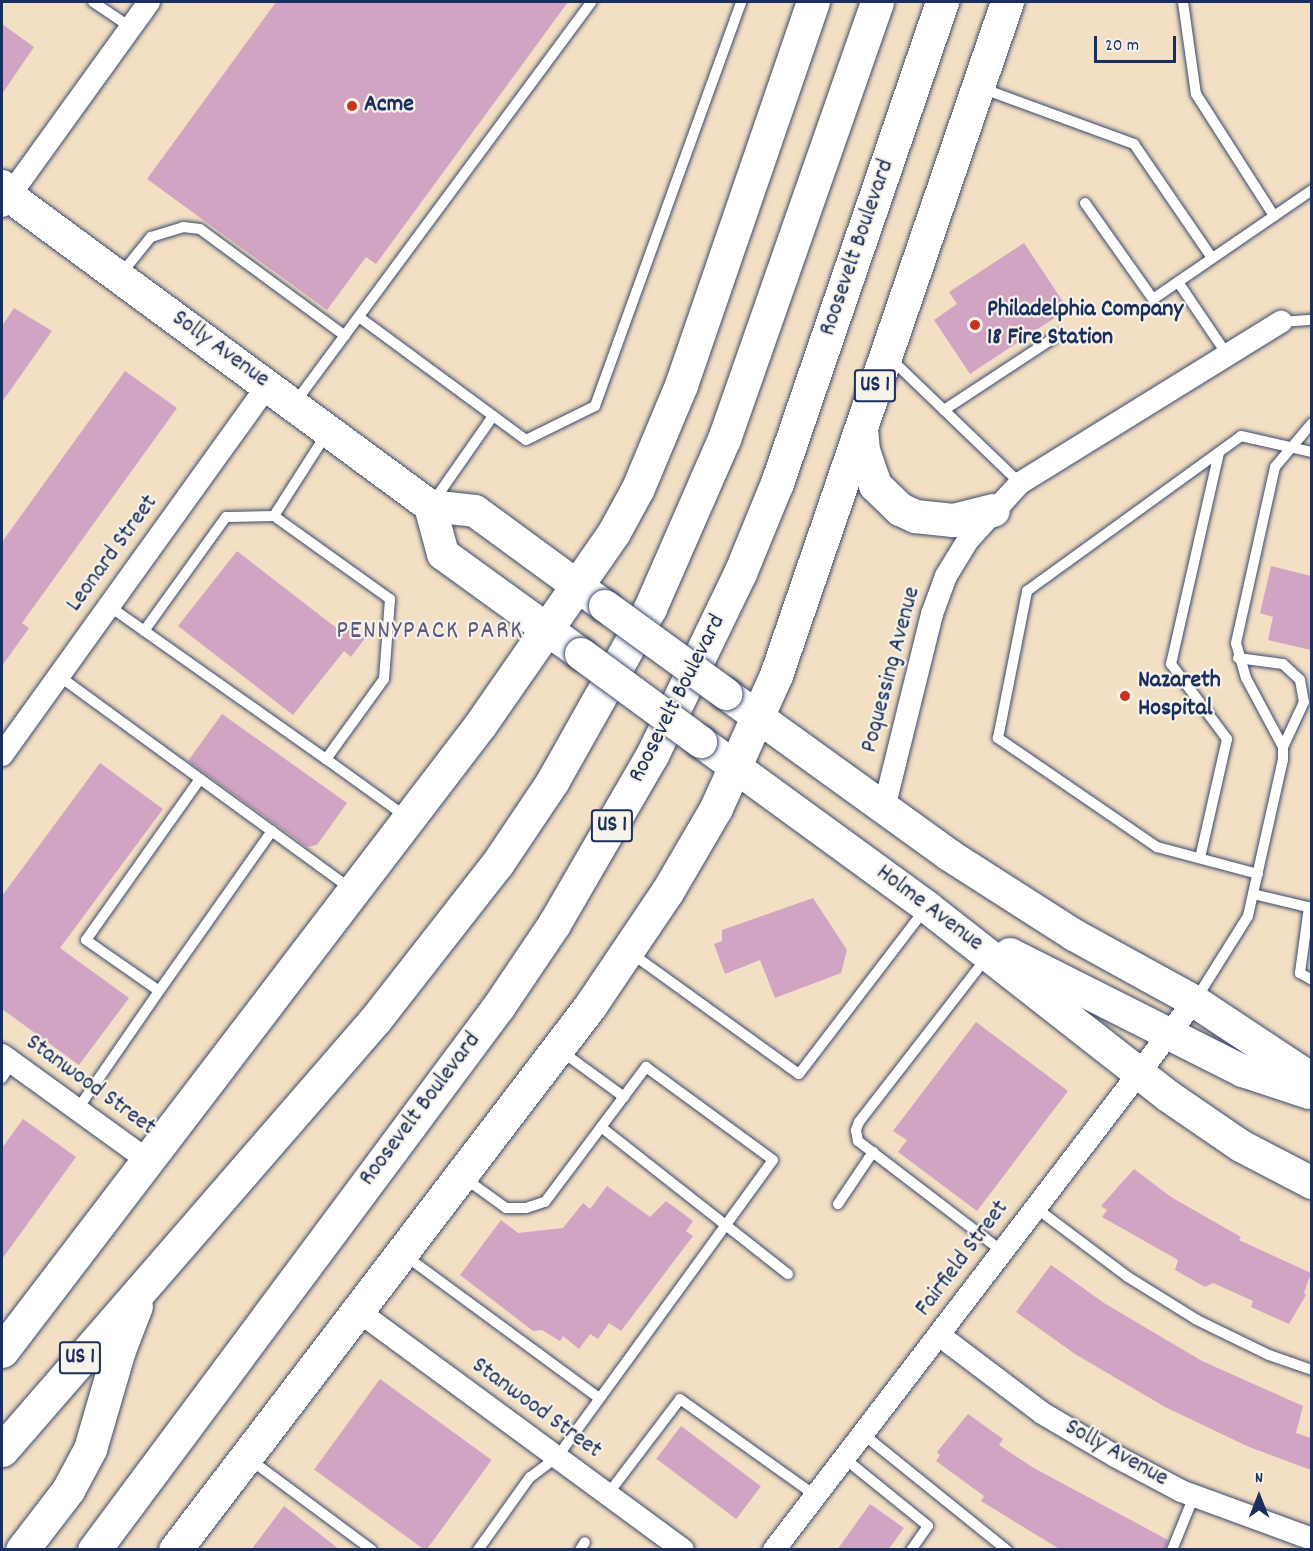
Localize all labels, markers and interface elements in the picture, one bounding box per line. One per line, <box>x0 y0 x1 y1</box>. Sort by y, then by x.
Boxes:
scale bar <box>1097 24 1180 62</box>
text: 20 m <box>1105 34 1139 59</box>
place label: Acme <box>364 92 414 120</box>
marker: Acme <box>345 99 359 113</box>
street label: Roosevelt Boulevard <box>814 156 902 340</box>
place label: Philadelphia Company 18 Fire Station <box>987 297 1183 353</box>
street label: Solly Avenue <box>166 305 274 395</box>
marker: Philadelphia Company 18 Fire Station <box>968 318 982 332</box>
road number: US 1 <box>852 367 898 405</box>
street label: Leonard Street <box>61 490 165 618</box>
street label: Poquessing Avenue <box>856 584 928 756</box>
street label: Roosevelt Boulevard <box>623 610 733 788</box>
district label: PENNYPACK PARK <box>336 616 524 648</box>
place label: Nazareth Hospital <box>1138 668 1221 724</box>
marker: Nazareth Hospital <box>1116 687 1134 705</box>
road number: US 1 <box>590 807 634 845</box>
street label: Holme Avenue <box>870 859 988 959</box>
street label: Roosevelt Boulevard <box>354 1028 488 1192</box>
street label: Stanwood Street <box>19 1029 161 1143</box>
street label: Fairfield Street <box>910 1195 1016 1323</box>
road number: US 1 <box>58 1339 103 1377</box>
street label: Stanwood Street <box>465 1352 607 1466</box>
street label: Solly Avenue <box>1059 1414 1173 1494</box>
north arrow <box>1229 1467 1289 1527</box>
text: N <box>1255 1467 1263 1490</box>

